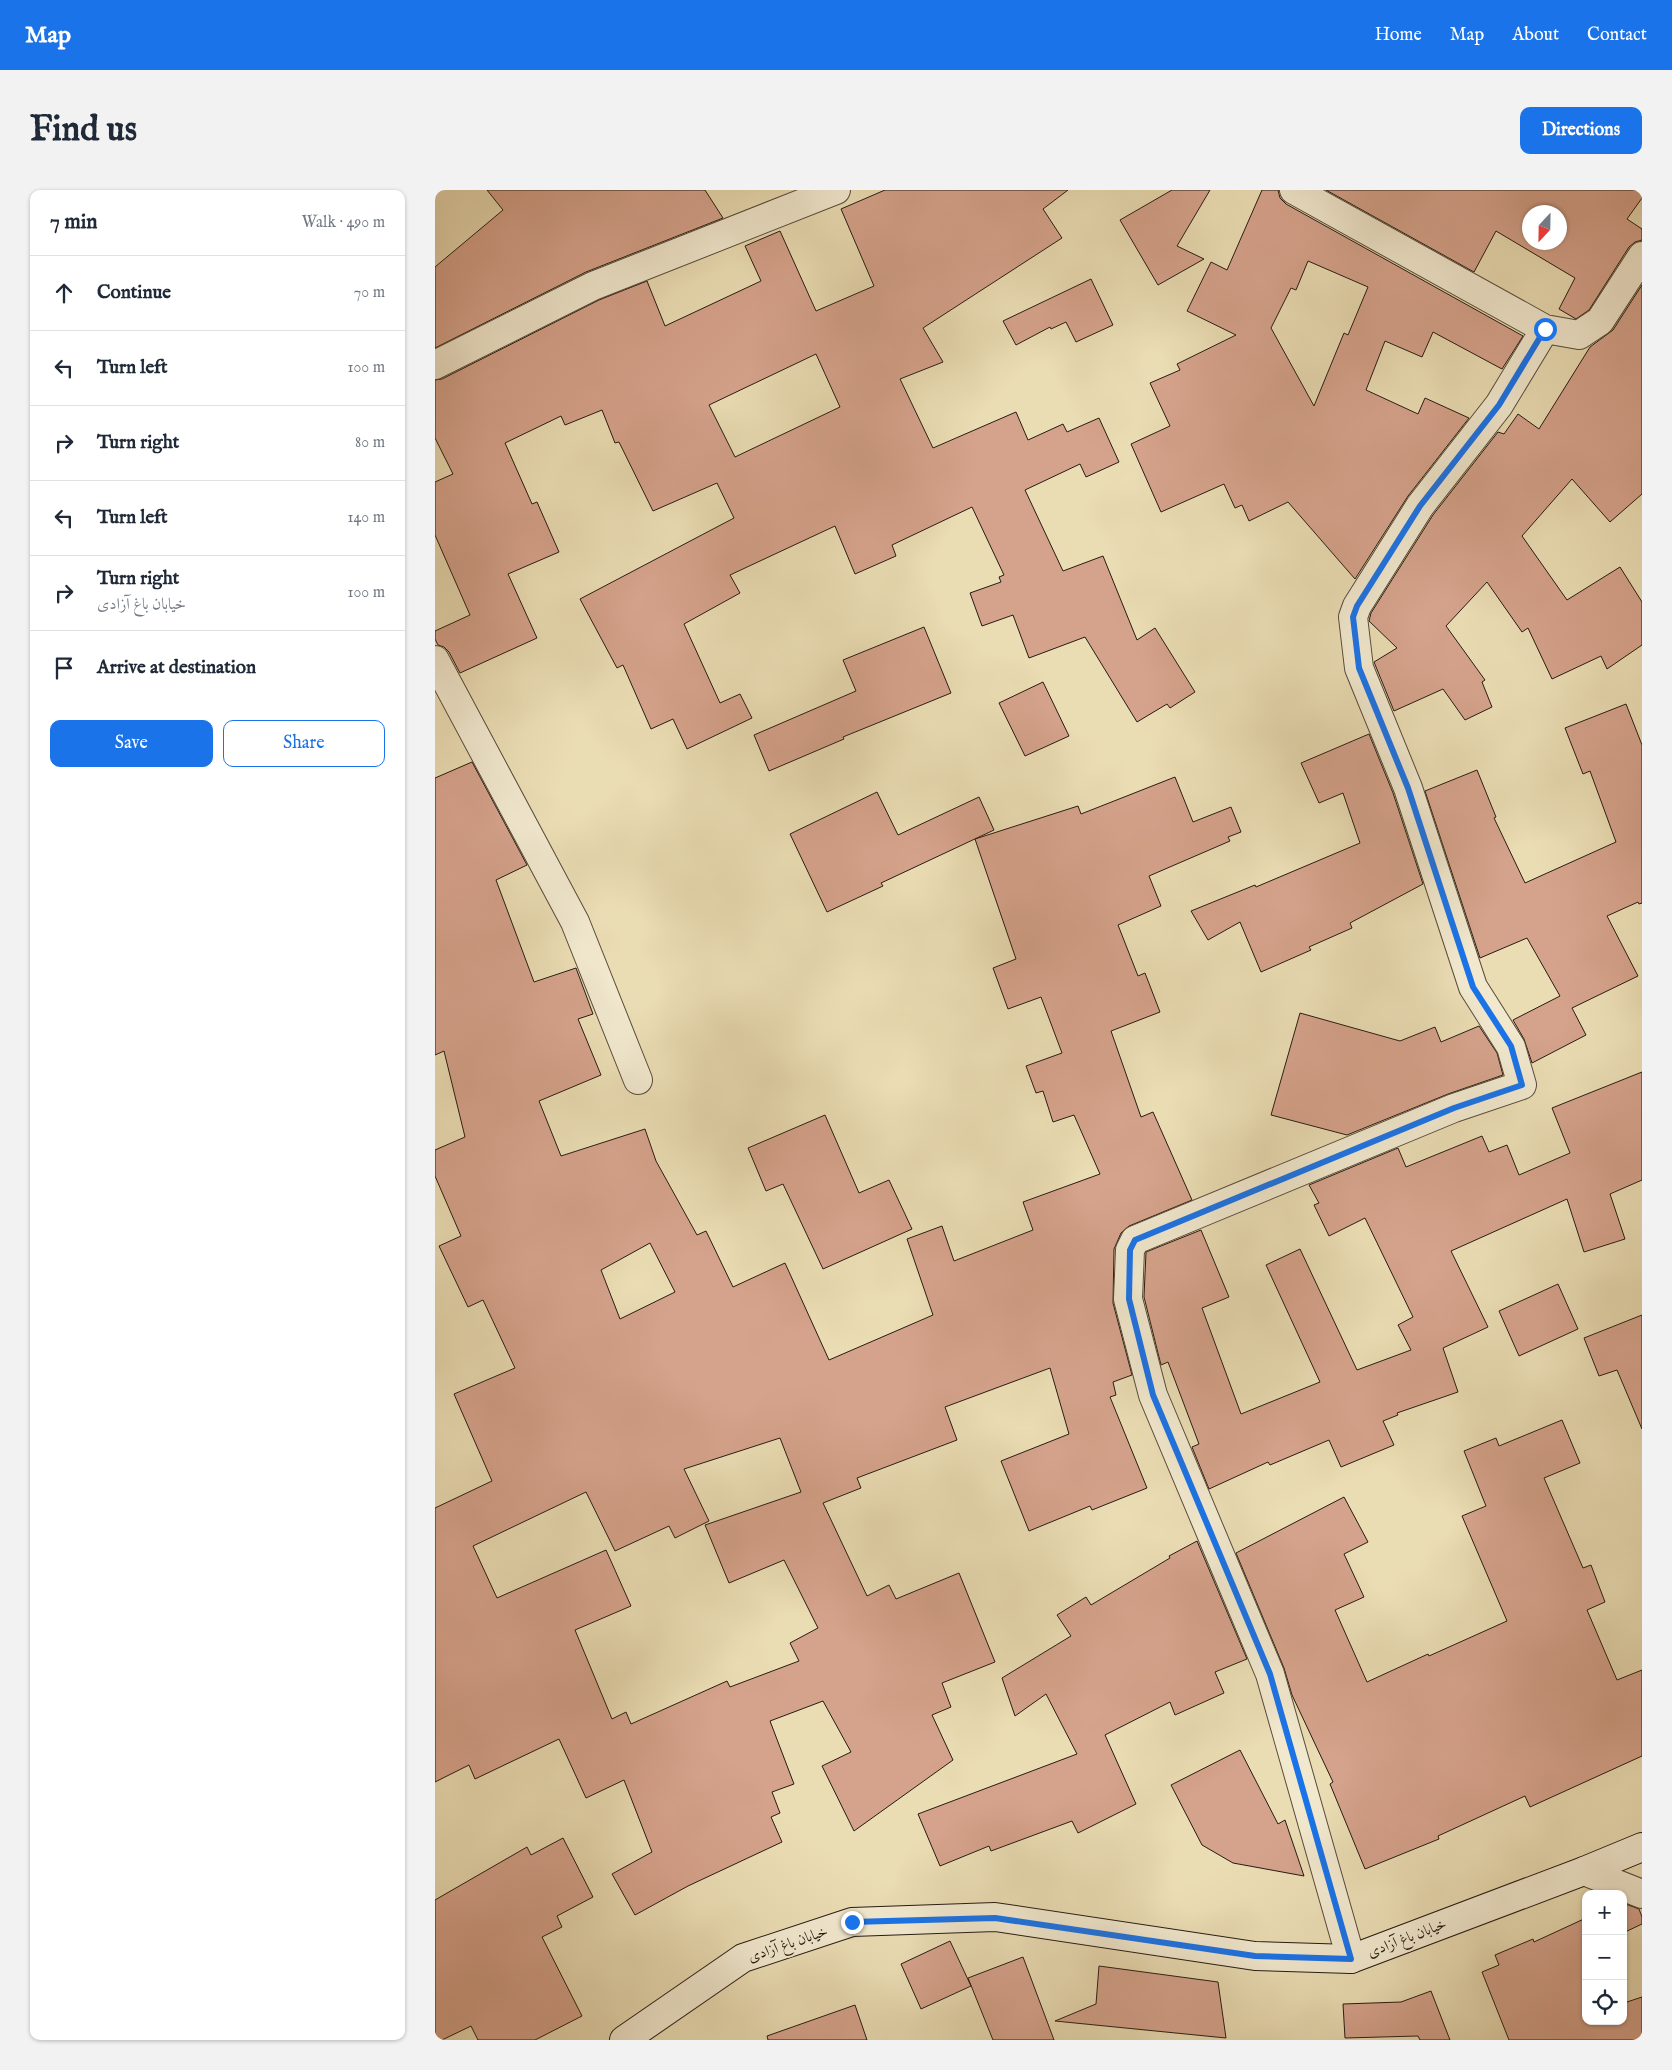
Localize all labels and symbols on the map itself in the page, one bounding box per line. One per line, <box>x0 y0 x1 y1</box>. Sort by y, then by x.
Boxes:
north arrow <box>1522 205 1567 250</box>
route start <box>1534 318 1557 341</box>
route end <box>841 1911 864 1934</box>
street label: خیابان باغ آزادی <box>1365 1914 1450 1965</box>
street label: خیابان باغ آزادی <box>745 1921 832 1969</box>

